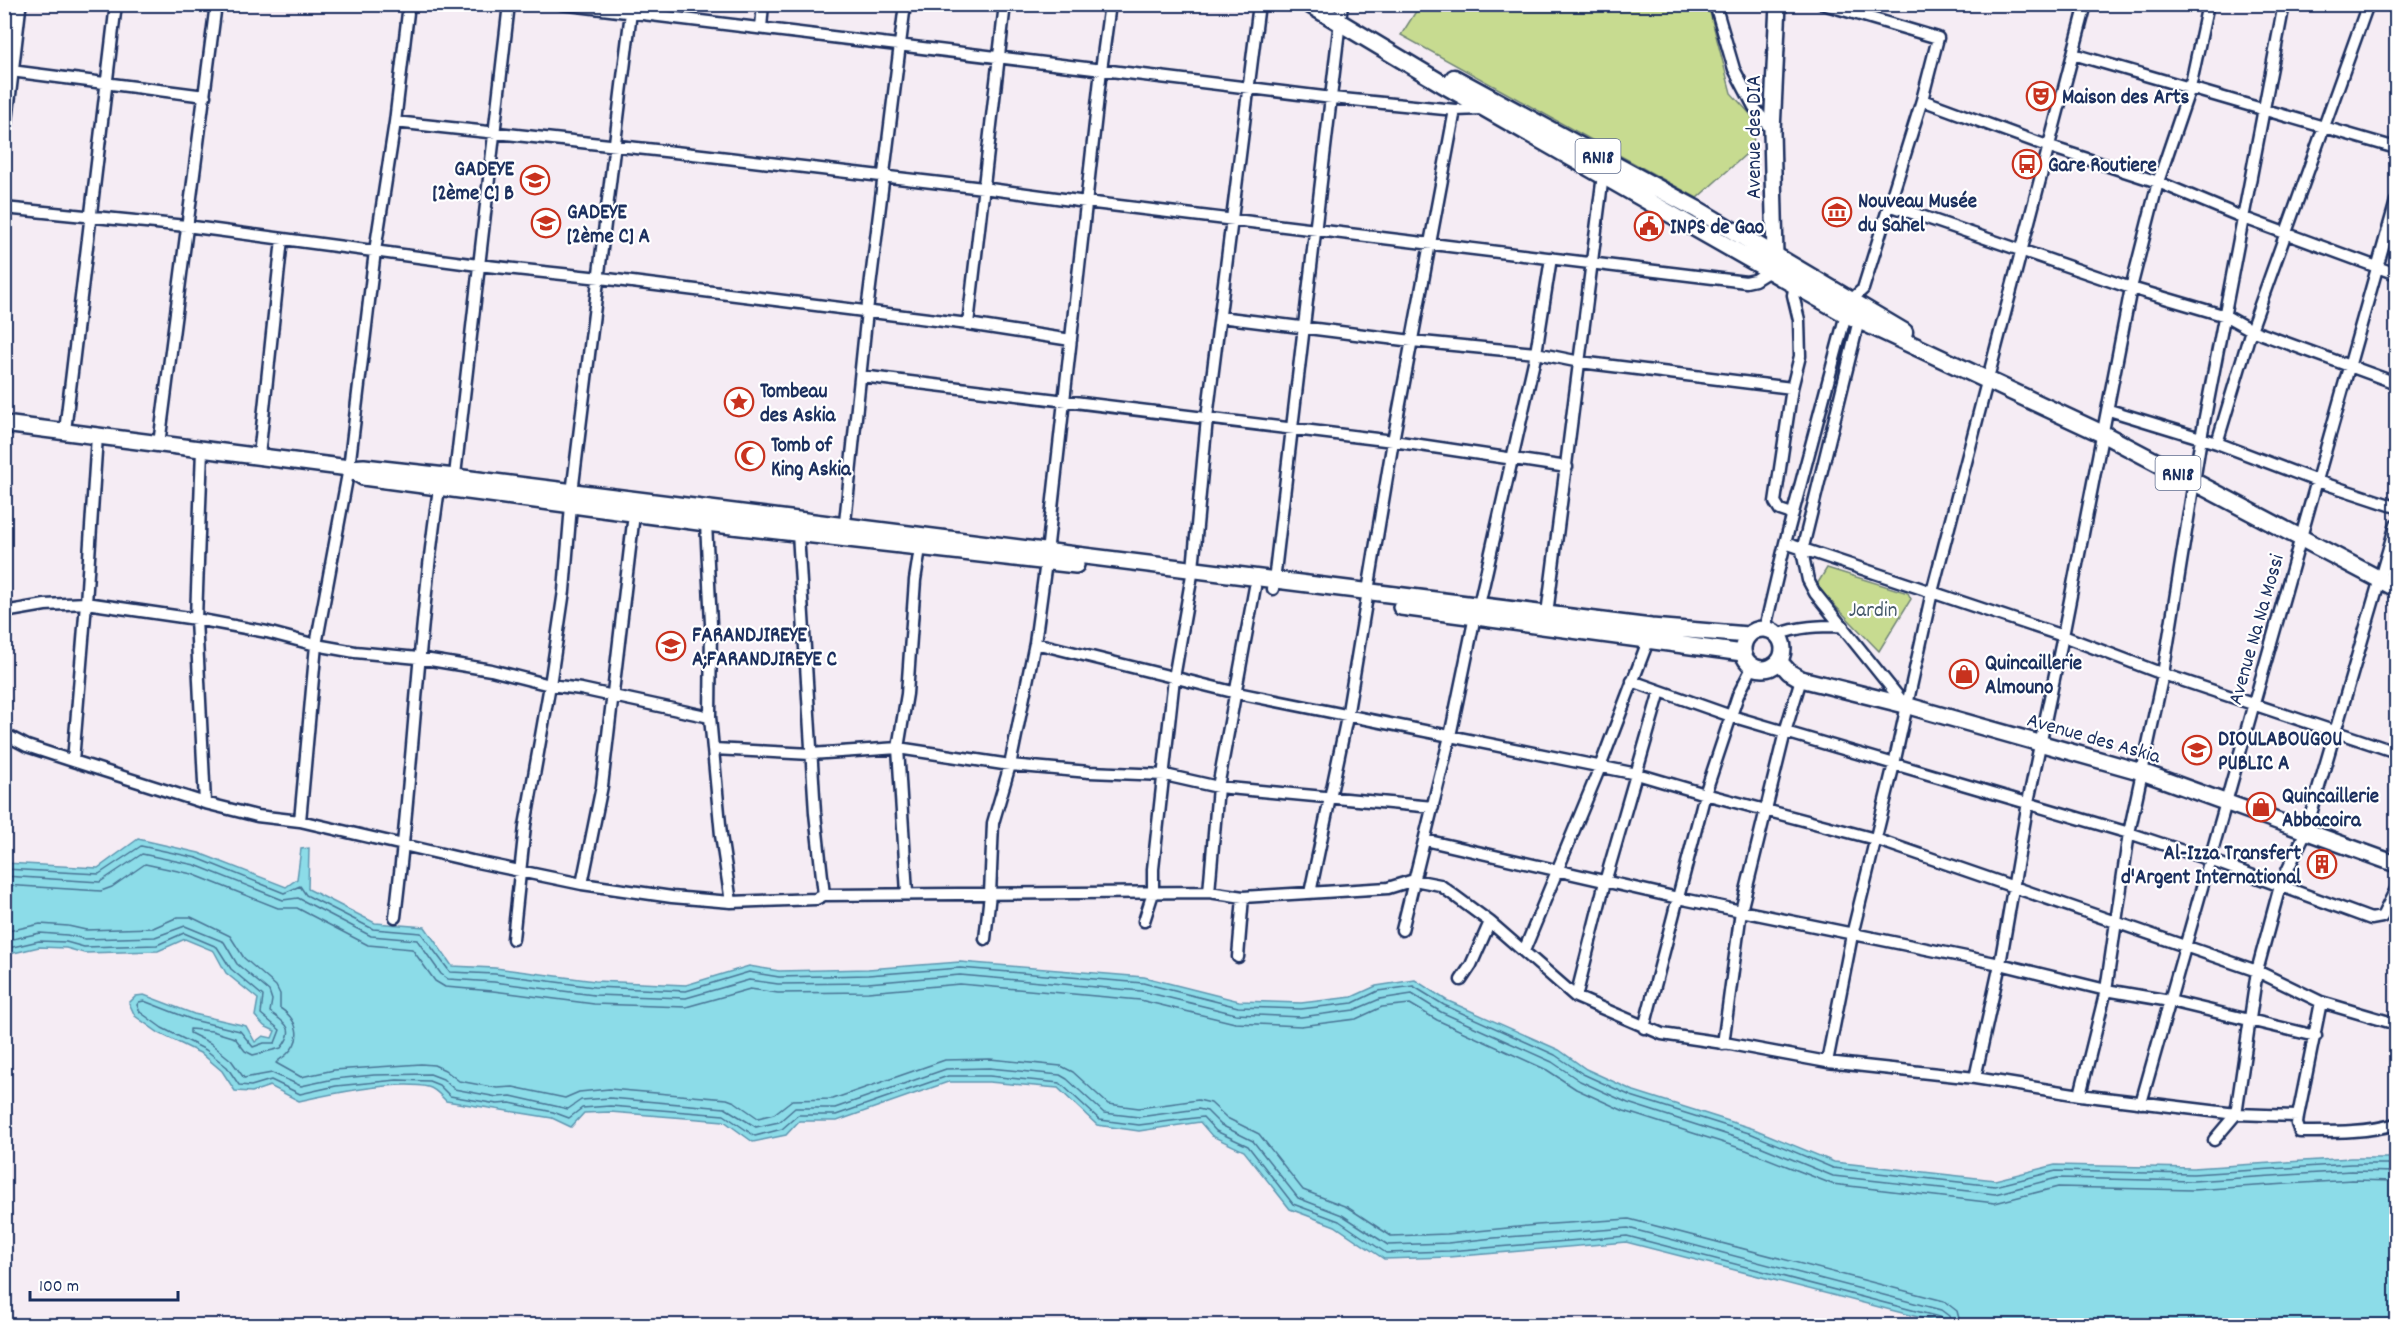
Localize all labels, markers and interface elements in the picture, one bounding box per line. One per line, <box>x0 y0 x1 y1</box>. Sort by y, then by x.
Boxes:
street label: Avenue des DIA <box>1741 75 1771 199</box>
theatre icon: Maison des Arts <box>2025 80 2057 112</box>
place label: Maison des Arts <box>2062 84 2189 114</box>
road number: RN18 <box>1576 139 1620 173</box>
bus stop icon: Gare Routiere <box>2011 148 2043 180</box>
place label: Gare Routiere <box>2048 152 2157 182</box>
place label: GADEYE [2ème C] B <box>433 156 514 210</box>
school or university icon: GADEYE [2ème C] B <box>519 164 551 196</box>
place label: Nouveau Musée du Sahel <box>1858 188 1977 242</box>
museum icon: Nouveau Musée du Sahel <box>1821 196 1853 228</box>
place label: GADEYE [2ème C] A <box>567 199 650 253</box>
school or university icon: GADEYE [2ème C] A <box>530 207 562 239</box>
public building icon: INPS de Gao <box>1633 210 1665 242</box>
place label: INPS de Gao <box>1670 214 1764 244</box>
place label: Tombeau des Askia <box>760 378 836 432</box>
place icon: Tombeau des Askia <box>723 386 755 418</box>
place label: Tomb of King Askia <box>771 432 852 486</box>
mosque icon: Tomb of King Askia <box>734 440 766 472</box>
road number: RN18 <box>2156 456 2200 490</box>
street label: Avenue Na Na Mossi <box>2222 551 2294 709</box>
park label: Jardin <box>1849 597 1897 627</box>
place label: FARANDJIREYE A;FARANDJIREYE C <box>692 622 837 676</box>
school or university icon: FARANDJIREYE A;FARANDJIREYE C <box>655 630 687 662</box>
place label: Quincaillerie Almouno <box>1985 650 2082 704</box>
shop icon: Quincaillerie Almouno <box>1948 658 1980 690</box>
street label: Avenue des Askia <box>2023 706 2165 774</box>
place label: DIOULABOUGOU PUBLIC A <box>2218 726 2343 780</box>
school or university icon: DIOULABOUGOU PUBLIC A <box>2181 734 2213 766</box>
place label: Quincaillerie Abbacoira <box>2282 783 2379 837</box>
shop icon: Quincaillerie Abbacoira <box>2245 791 2277 823</box>
place label: Al-Izza Transfert d'Argent International <box>2121 840 2302 894</box>
building icon: Al-Izza Transfert d'Argent International <box>2306 848 2338 880</box>
scale bar <box>30 1264 178 1302</box>
text: 100 m <box>39 1275 79 1300</box>

